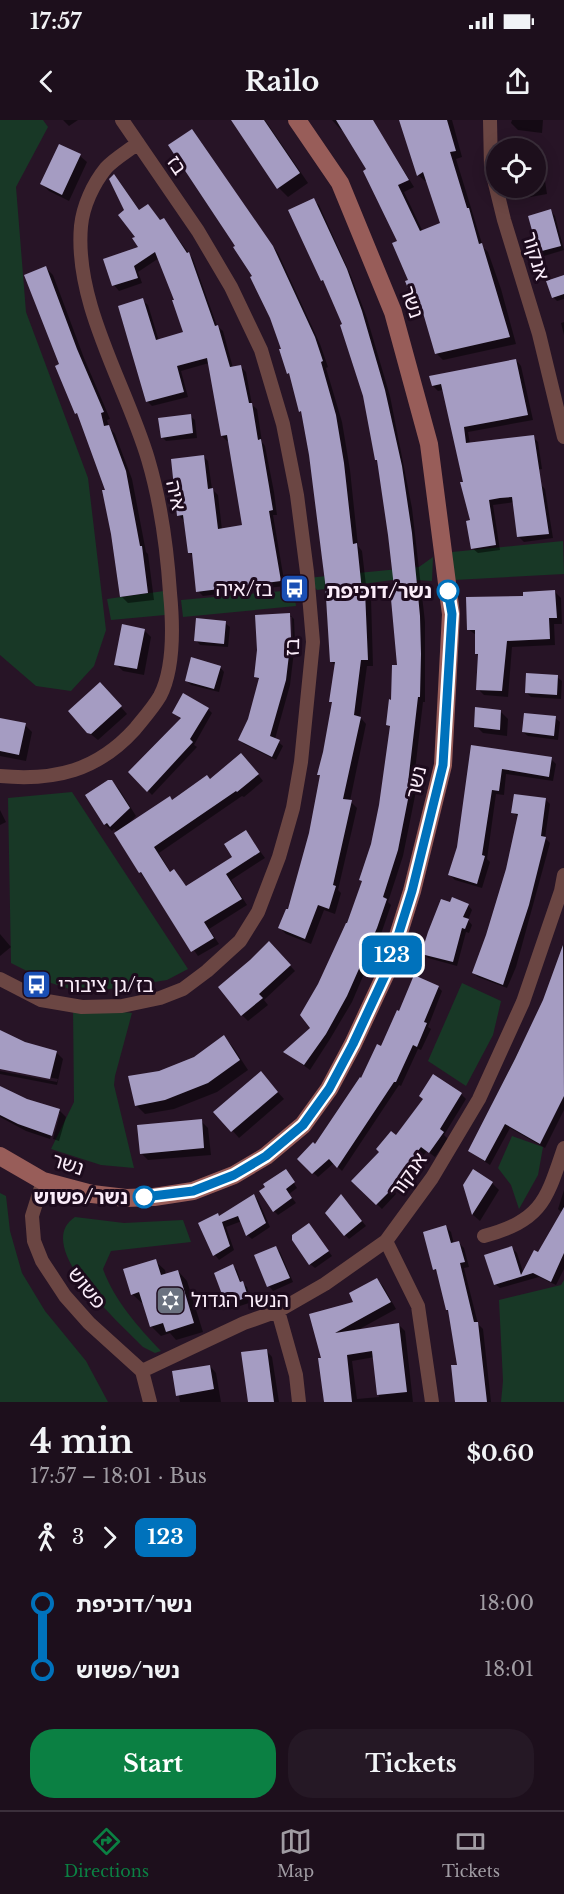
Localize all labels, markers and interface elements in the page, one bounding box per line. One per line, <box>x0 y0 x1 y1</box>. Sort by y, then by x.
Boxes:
text: 17:57 <box>30 8 82 35</box>
icon: back <box>30 65 63 98</box>
text: Railo <box>245 65 319 98</box>
icon: share <box>501 65 534 98</box>
map controls <box>486 138 546 198</box>
button: locate <box>486 138 546 198</box>
street label: בז <box>162 151 192 179</box>
street label: אנקור <box>517 229 555 283</box>
street label: נשר <box>395 283 429 321</box>
street label: איה <box>161 478 191 512</box>
bus stop icon: בז/איה <box>278 573 310 605</box>
place label: בז/איה <box>215 577 273 601</box>
place label: נשר/דוכיפת <box>326 579 432 603</box>
marker: נשר/דוכיפת <box>437 580 459 602</box>
street label: בז <box>280 638 304 656</box>
street label: נשר <box>401 763 431 801</box>
line badge: 123 <box>358 936 426 974</box>
text: 123 <box>374 942 410 968</box>
bus stop icon: בז/גן ציבורי <box>21 969 53 1001</box>
place label: בז/גן ציבורי <box>58 973 154 997</box>
street label: נשר <box>49 1148 87 1180</box>
street label: אנקור <box>384 1148 432 1202</box>
place label: נשר/פשוש <box>34 1185 128 1209</box>
marker: נשר/פשוש <box>133 1186 155 1208</box>
street label: פשוש <box>63 1262 111 1314</box>
synagogue icon: הנשר הגדול <box>154 1284 186 1316</box>
place label: הנשר הגדול <box>191 1288 289 1312</box>
text: 4 min <box>30 1421 133 1462</box>
text: $0.60 <box>467 1440 534 1467</box>
text: 17:57 – 18:01 · Bus <box>30 1464 207 1488</box>
icon: walk <box>30 1521 63 1554</box>
icon: forward <box>93 1521 126 1554</box>
text: 123 <box>147 1524 184 1550</box>
text: 3 <box>72 1525 84 1549</box>
text: נשר/דוכיפת <box>76 1591 192 1618</box>
text: 18:00 <box>479 1591 534 1615</box>
text: נשר/פשוש <box>76 1657 180 1684</box>
text: 18:01 <box>484 1657 534 1681</box>
button: Start <box>30 1729 276 1798</box>
button: Tickets <box>288 1729 534 1798</box>
tab: Directions <box>64 1825 149 1881</box>
tab: Map <box>277 1825 314 1881</box>
tab: Tickets <box>442 1825 500 1881</box>

